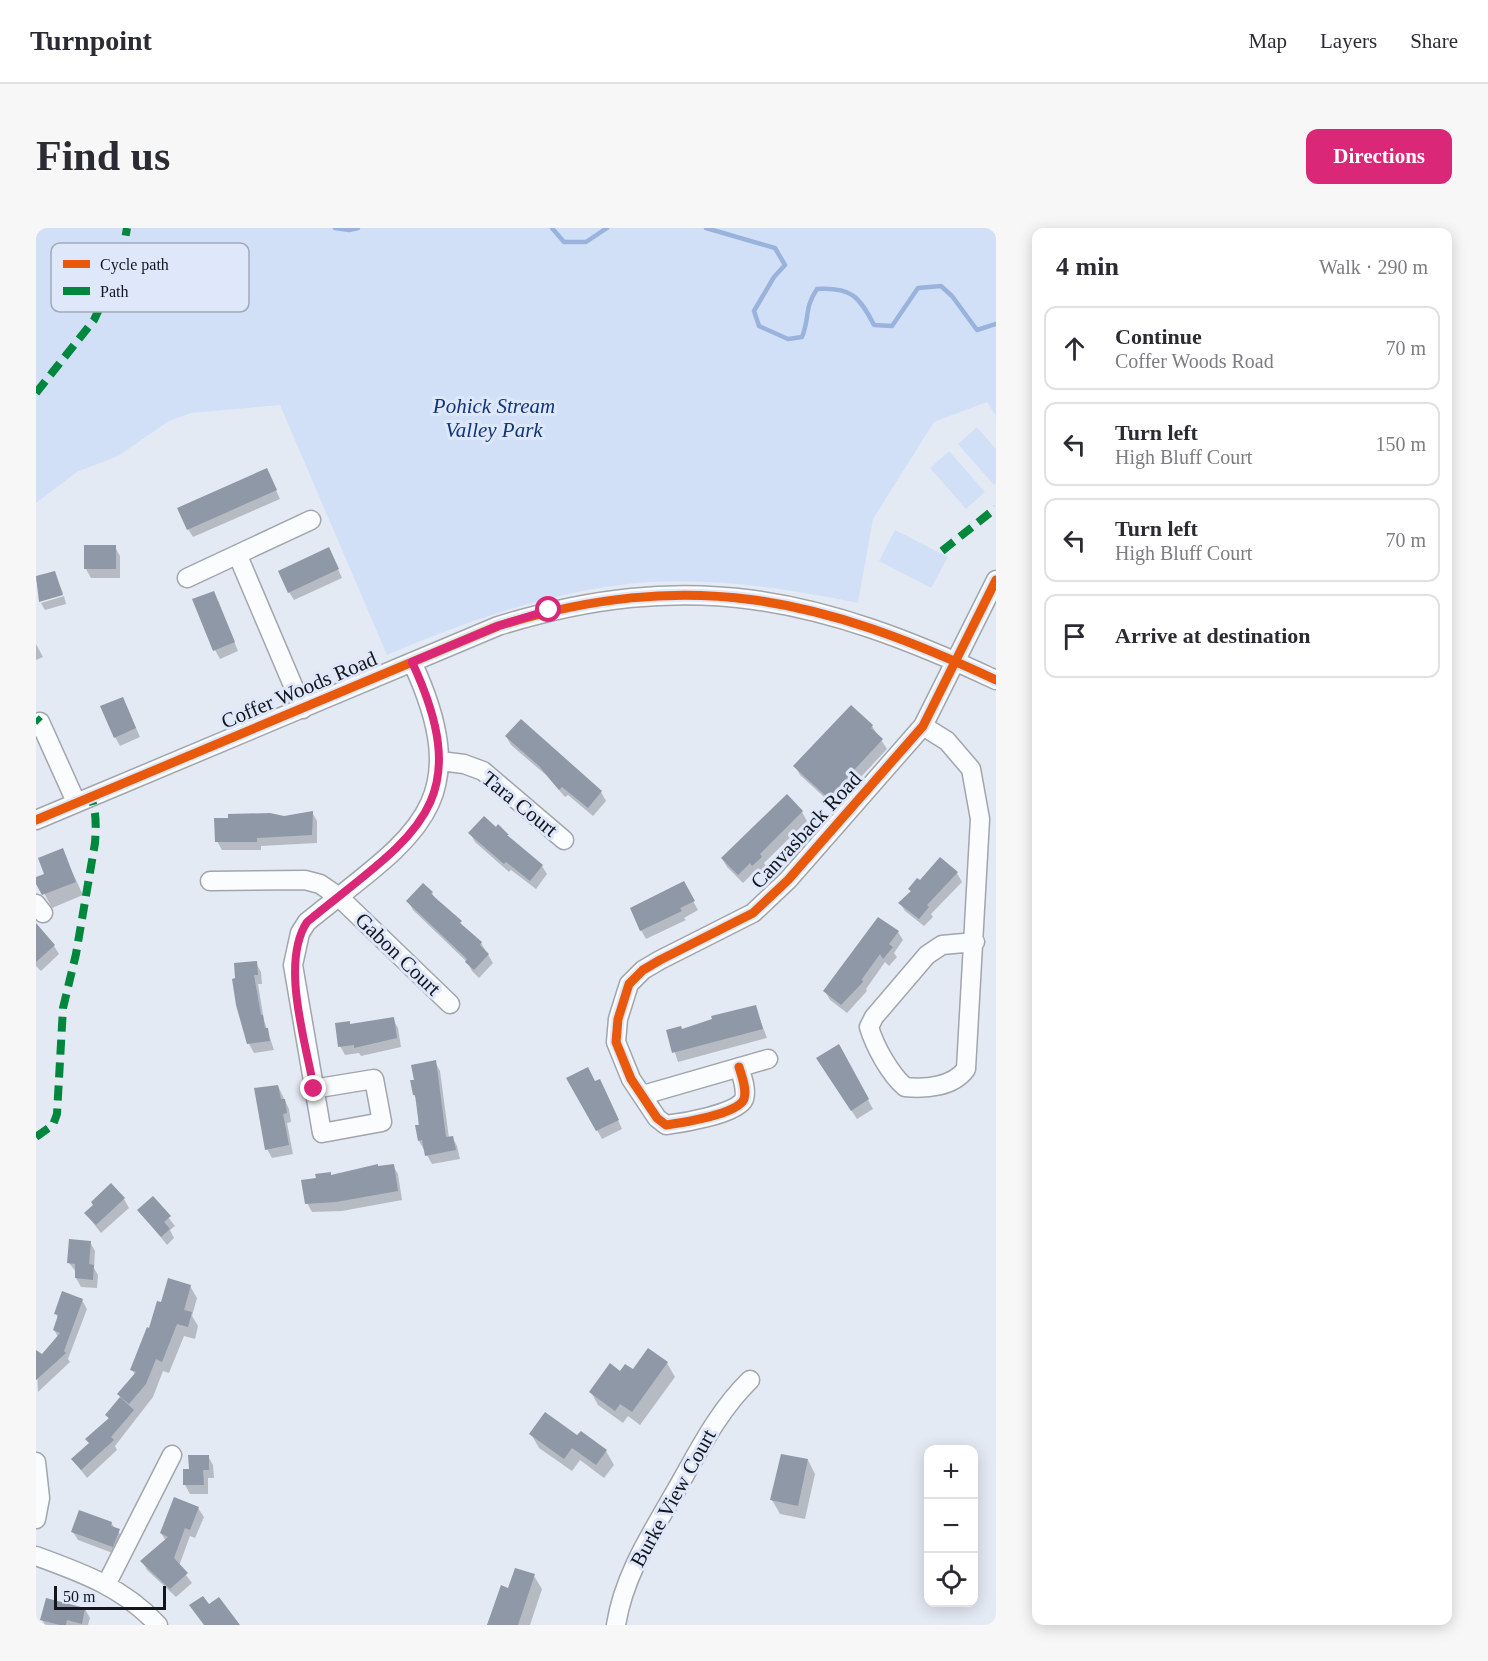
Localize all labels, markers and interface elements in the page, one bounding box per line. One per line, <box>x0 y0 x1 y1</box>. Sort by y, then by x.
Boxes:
text: Turnpoint <box>30 25 152 56</box>
text: Map <box>1249 29 1287 53</box>
text: Layers <box>1320 29 1377 53</box>
text: Share <box>1410 29 1458 53</box>
button: Directions <box>1306 129 1452 184</box>
text: Find us <box>36 133 170 179</box>
legend <box>51 243 249 312</box>
text: 4 min <box>1056 252 1119 281</box>
text: Cycle path <box>100 256 169 274</box>
text: Walk · 290 m <box>1319 256 1428 278</box>
text: Path <box>100 283 128 300</box>
text: Continue <box>1115 324 1202 349</box>
icon: ahead <box>1058 332 1091 365</box>
text: 70 m <box>1385 337 1426 359</box>
text: Coffer Woods Road <box>1115 350 1274 372</box>
park label: Pohick Stream Valley Park <box>432 394 555 442</box>
text: Turn left <box>1115 420 1198 445</box>
icon: left <box>1058 428 1091 461</box>
text: 150 m <box>1375 433 1426 455</box>
text: High Bluff Court <box>1115 446 1252 468</box>
text: Turn left <box>1115 516 1198 541</box>
icon: left <box>1058 524 1091 557</box>
text: 70 m <box>1385 529 1426 551</box>
text: High Bluff Court <box>1115 542 1252 564</box>
route start <box>535 596 561 622</box>
icon: arrive <box>1058 620 1091 653</box>
text: Arrive at destination <box>1115 623 1311 648</box>
street label: Coffer Woods Road <box>218 646 381 734</box>
street label: Tara Court <box>477 766 563 842</box>
street label: Canvasback Road <box>746 766 867 893</box>
street label: Gabon Court <box>350 907 446 1001</box>
route end <box>300 1075 326 1101</box>
street label: Burke View Court <box>625 1425 721 1571</box>
map controls <box>924 1445 978 1607</box>
button: + <box>924 1445 978 1499</box>
button: − <box>924 1499 978 1553</box>
button: locate <box>924 1553 978 1607</box>
scale bar <box>54 1583 166 1610</box>
text: 50 m <box>63 1588 95 1605</box>

